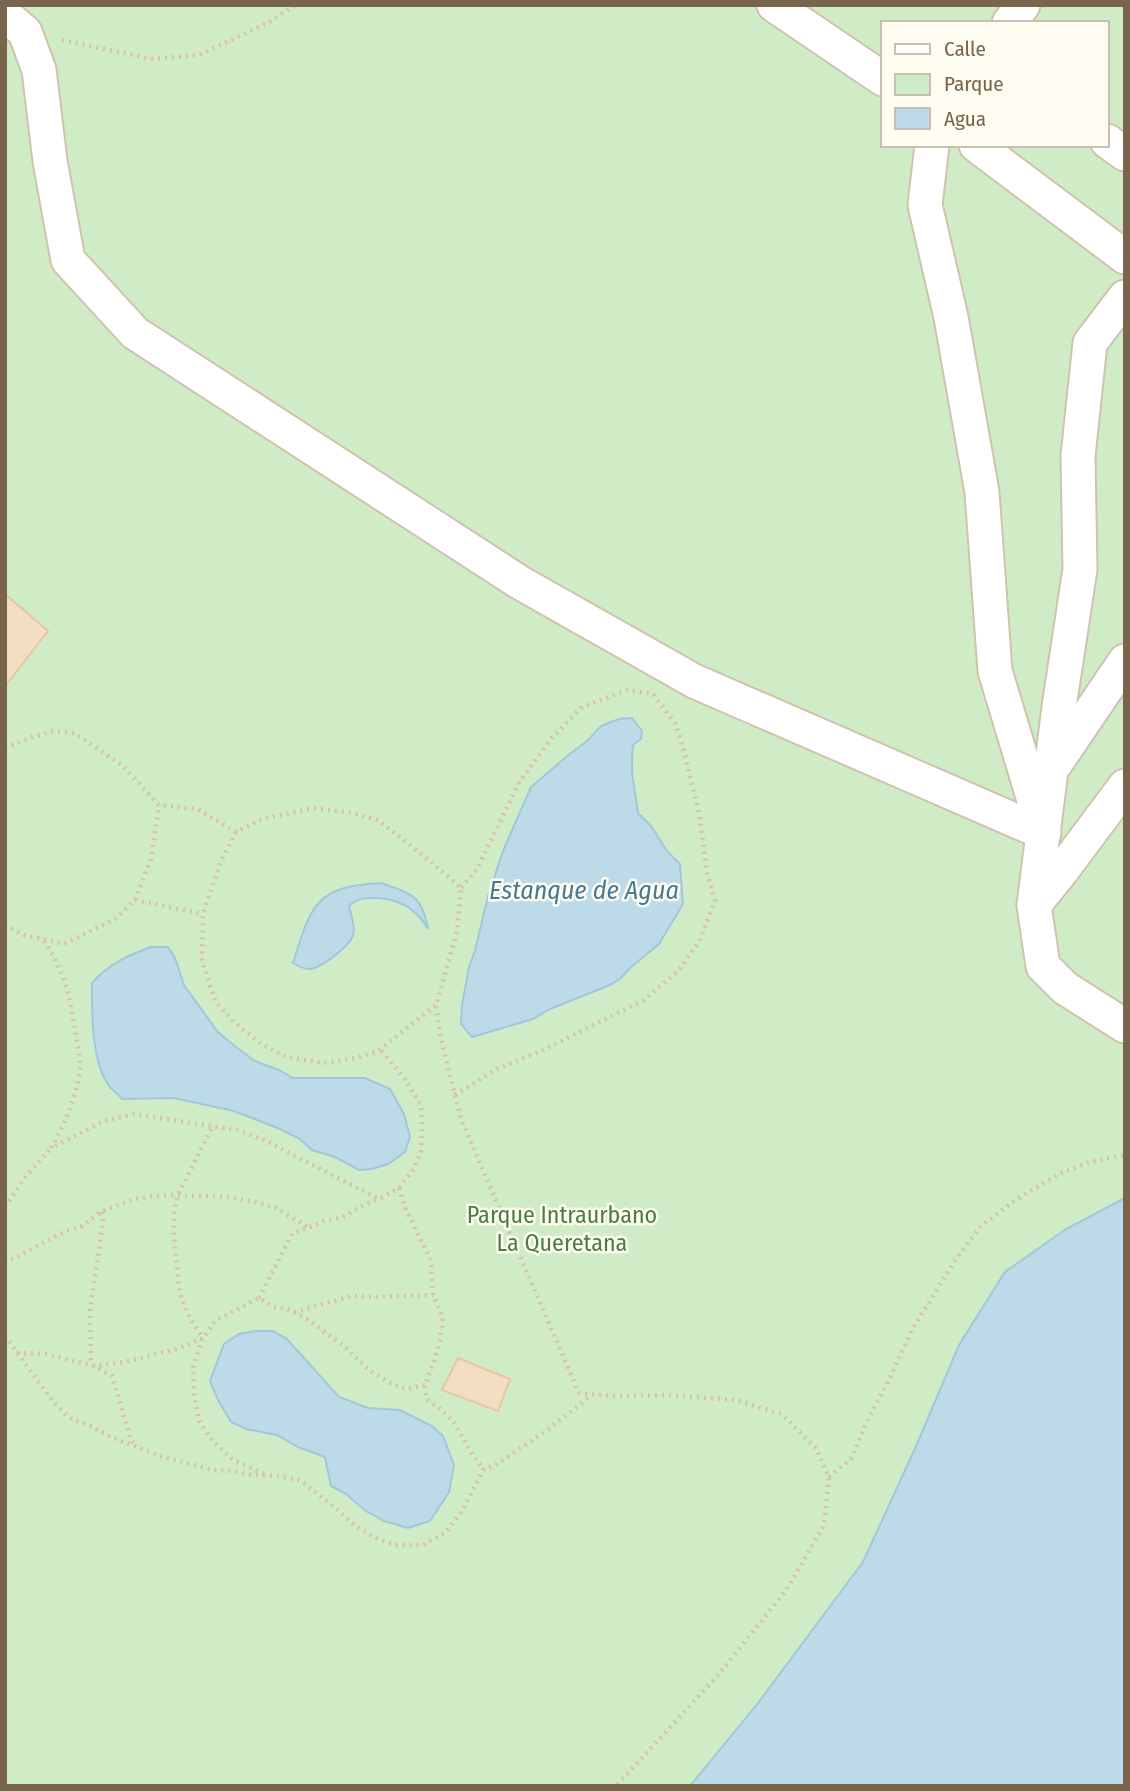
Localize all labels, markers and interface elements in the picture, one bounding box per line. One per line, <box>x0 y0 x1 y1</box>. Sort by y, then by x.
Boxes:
legend <box>881 21 1109 147</box>
text: Calle <box>944 36 986 62</box>
text: Parque <box>944 71 1004 97</box>
text: Agua <box>944 106 986 132</box>
water label: Estanque de Agua <box>489 875 679 906</box>
park label: Parque Intraurbano La Queretana <box>467 1201 657 1257</box>

